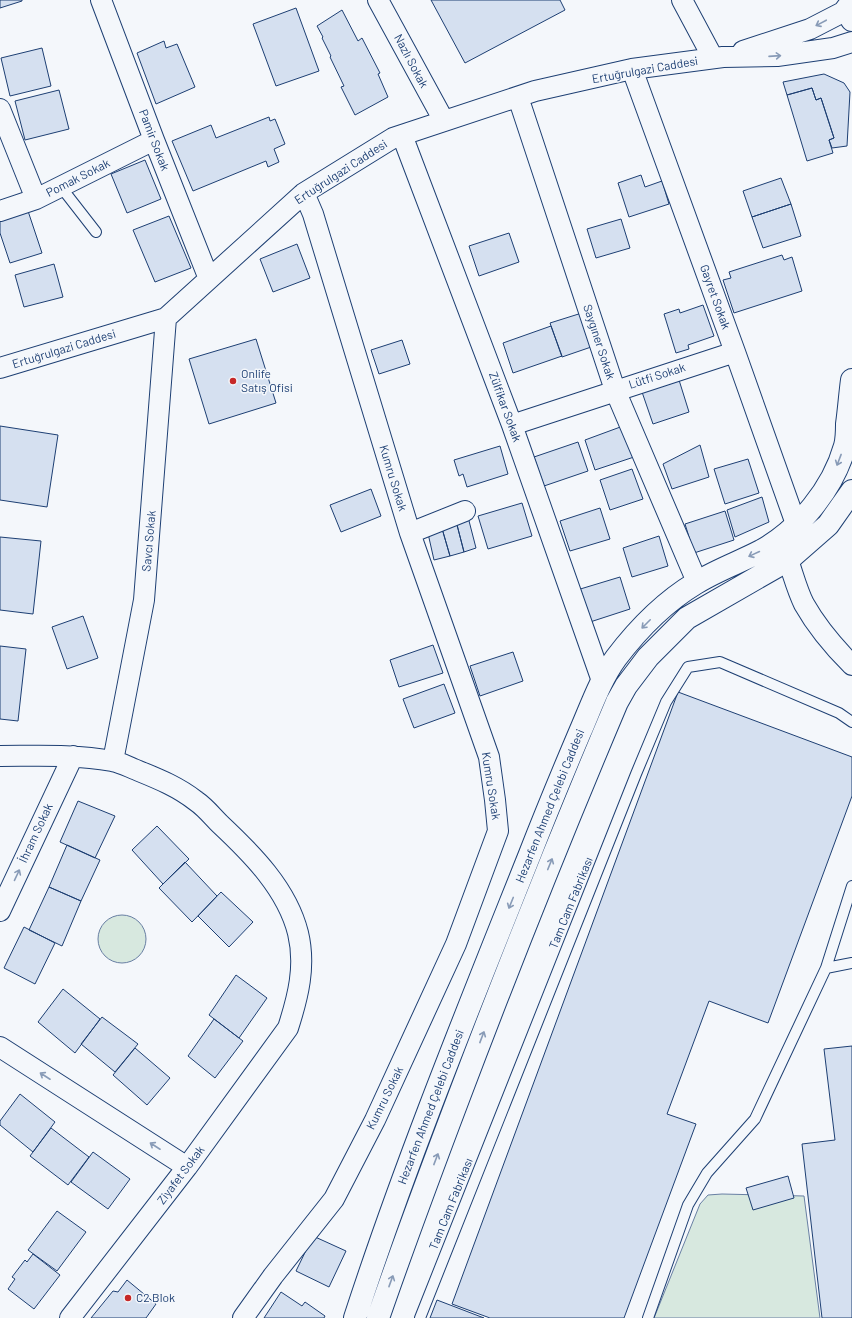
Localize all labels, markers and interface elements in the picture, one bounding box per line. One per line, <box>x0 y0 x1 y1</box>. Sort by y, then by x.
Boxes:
one-way arrow <box>816 20 828 27</box>
street label: Nazlı Sokak <box>392 31 432 90</box>
street label: Ertuğrulgazi Caddesi <box>591 53 699 85</box>
one-way arrow <box>769 53 782 60</box>
street label: Pamir Sokak <box>137 107 173 172</box>
street label: Ertuğrulgazi Caddesi <box>292 136 389 206</box>
street label: Pomak Sokak <box>43 155 112 199</box>
street label: Gayret Sokak <box>698 262 734 331</box>
street label: Saygıner Sokak <box>581 302 619 381</box>
street label: Ertuğrulgazi Caddesi <box>10 326 117 370</box>
street label: Lütfi Sokak <box>626 359 687 391</box>
place label: Onlife Satış Ofisi <box>241 366 293 394</box>
street label: Zülfikar Sokak <box>487 370 525 444</box>
marker: Onlife Satış Ofisi <box>228 376 238 386</box>
street label: Kumru Sokak <box>377 443 411 513</box>
one-way arrow <box>835 454 843 466</box>
street label: Savcı Sokak <box>138 510 158 572</box>
one-way arrow <box>748 551 760 558</box>
one-way arrow <box>641 619 651 629</box>
street label: Hezarfen Ahmed Çelebi Caddesi <box>512 727 586 885</box>
street label: Kumru Sokak <box>480 751 504 821</box>
street label: İhram Sokak <box>15 801 55 865</box>
street label: Tam Cam Fabrikası <box>545 855 595 951</box>
one-way arrow <box>546 859 554 871</box>
one-way arrow <box>14 870 21 882</box>
one-way arrow <box>506 896 514 908</box>
street label: Hezarfen Ahmed Çelebi Caddesi <box>394 1027 466 1186</box>
one-way arrow <box>478 1032 486 1044</box>
street label: Kumru Sokak <box>363 1064 405 1131</box>
one-way arrow <box>40 1072 51 1080</box>
one-way arrow <box>149 1142 161 1150</box>
street label: Ziyafet Sokak <box>154 1142 207 1206</box>
one-way arrow <box>432 1153 440 1165</box>
street label: Tam Cam Fabrikası <box>425 1156 475 1252</box>
one-way arrow <box>388 1276 396 1288</box>
place label: C2 Blok <box>136 1290 175 1304</box>
marker: C2 Blok <box>123 1293 133 1303</box>

